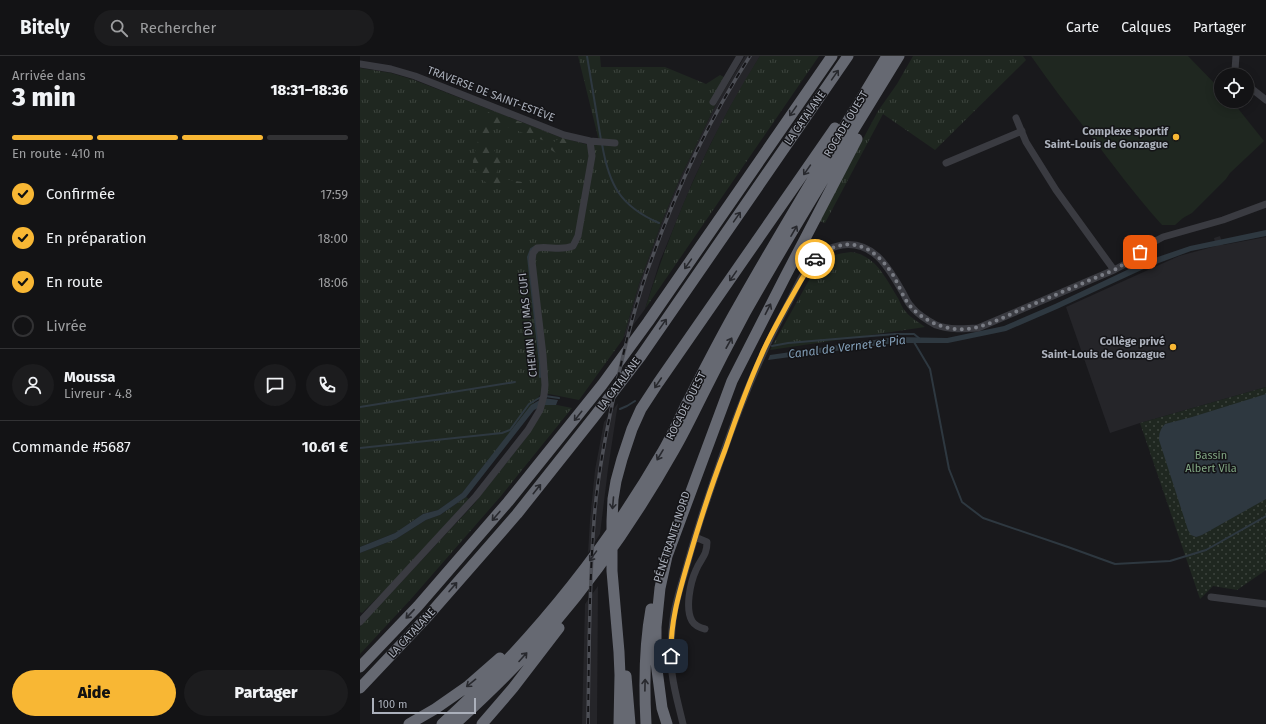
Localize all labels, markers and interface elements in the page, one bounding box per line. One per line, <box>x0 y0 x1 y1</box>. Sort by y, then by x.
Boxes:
search box <box>94 10 374 46</box>
text: Bitely <box>20 16 70 39</box>
icon: search <box>108 17 130 39</box>
text: Rechercher <box>140 19 216 37</box>
text: Carte <box>1066 19 1099 36</box>
text: Calques <box>1121 19 1171 36</box>
text: Partager <box>1193 19 1246 36</box>
street label: TRAVERSE DE SAINT-ESTÈVE <box>425 63 557 124</box>
text: Arrivée dans <box>12 68 86 83</box>
map controls <box>1214 68 1254 108</box>
button: locate <box>1214 68 1254 108</box>
one-way arrow <box>831 70 839 81</box>
text: 18:31–18:36 <box>270 81 348 99</box>
text: 3 min <box>12 82 76 113</box>
street label: LA CATALANE <box>782 88 829 148</box>
street label: ROCADE OUEST <box>821 88 871 159</box>
one-way arrow <box>789 105 797 116</box>
place label: Complexe sportif Saint-Louis de Gonzague <box>1045 125 1169 151</box>
marker: Complexe sportif Saint-Louis de Gonzague <box>1171 132 1181 142</box>
text: En route · 410 m <box>12 146 105 161</box>
one-way arrow <box>803 164 811 175</box>
icon: check <box>12 183 34 205</box>
text: Confirmée <box>46 185 115 203</box>
text: 17:59 <box>320 187 348 202</box>
one-way arrow <box>733 212 741 223</box>
one-way arrow <box>790 225 798 237</box>
icon: check <box>12 227 34 249</box>
text: En préparation <box>46 229 147 247</box>
text: 18:00 <box>318 231 348 246</box>
pin <box>1123 235 1157 269</box>
courier <box>795 239 835 279</box>
icon: bag <box>1129 241 1151 263</box>
icon: car <box>804 248 826 270</box>
one-way arrow <box>684 258 692 269</box>
icon: check <box>12 271 34 293</box>
one-way arrow <box>729 271 737 282</box>
street label: CHEMIN DU MAS CUFI <box>516 272 540 378</box>
text: En route <box>46 273 103 291</box>
text: 18:06 <box>318 275 348 290</box>
one-way arrow <box>765 303 772 315</box>
text: Livrée <box>46 317 87 335</box>
one-way arrow <box>659 318 667 329</box>
water label: Canal de Vernet et Pia <box>787 333 907 361</box>
place label: Collège privé Saint-Louis de Gonzague <box>1042 335 1165 361</box>
one-way arrow <box>726 337 733 349</box>
marker: Collège privé Saint-Louis de Gonzague <box>1168 342 1178 352</box>
street label: LA CATALANE <box>595 355 643 413</box>
button: person <box>12 364 54 406</box>
button: chat <box>254 364 296 406</box>
button: phone <box>306 364 348 406</box>
text: Moussa <box>64 368 116 386</box>
street label: ROCADE OUEST <box>663 370 709 442</box>
one-way arrow <box>654 377 662 388</box>
text: Livreur · 4.8 <box>64 386 132 401</box>
one-way arrow <box>574 410 582 421</box>
text: Commande #5687 <box>12 438 131 456</box>
text: 10.61 € <box>302 438 348 456</box>
one-way arrow <box>656 449 664 461</box>
park label: Bassin Albert Vila <box>1185 449 1237 475</box>
one-way arrow <box>533 483 542 494</box>
street label: PÉNÉTRANTE NORD <box>650 489 693 584</box>
one-way arrow <box>610 496 617 509</box>
one-way arrow <box>492 511 501 521</box>
one-way arrow <box>589 551 598 562</box>
one-way arrow <box>448 582 457 593</box>
street label: LA CATALANE <box>386 605 438 661</box>
one-way arrow <box>405 609 415 619</box>
pin <box>654 639 688 673</box>
icon: home <box>660 645 682 667</box>
one-way arrow <box>518 652 527 663</box>
button: Aide <box>12 670 176 716</box>
button: Partager <box>184 670 348 716</box>
one-way arrow <box>466 678 476 687</box>
one-way arrow <box>641 679 649 692</box>
scale bar <box>372 696 476 715</box>
text: 100 m <box>378 698 407 711</box>

